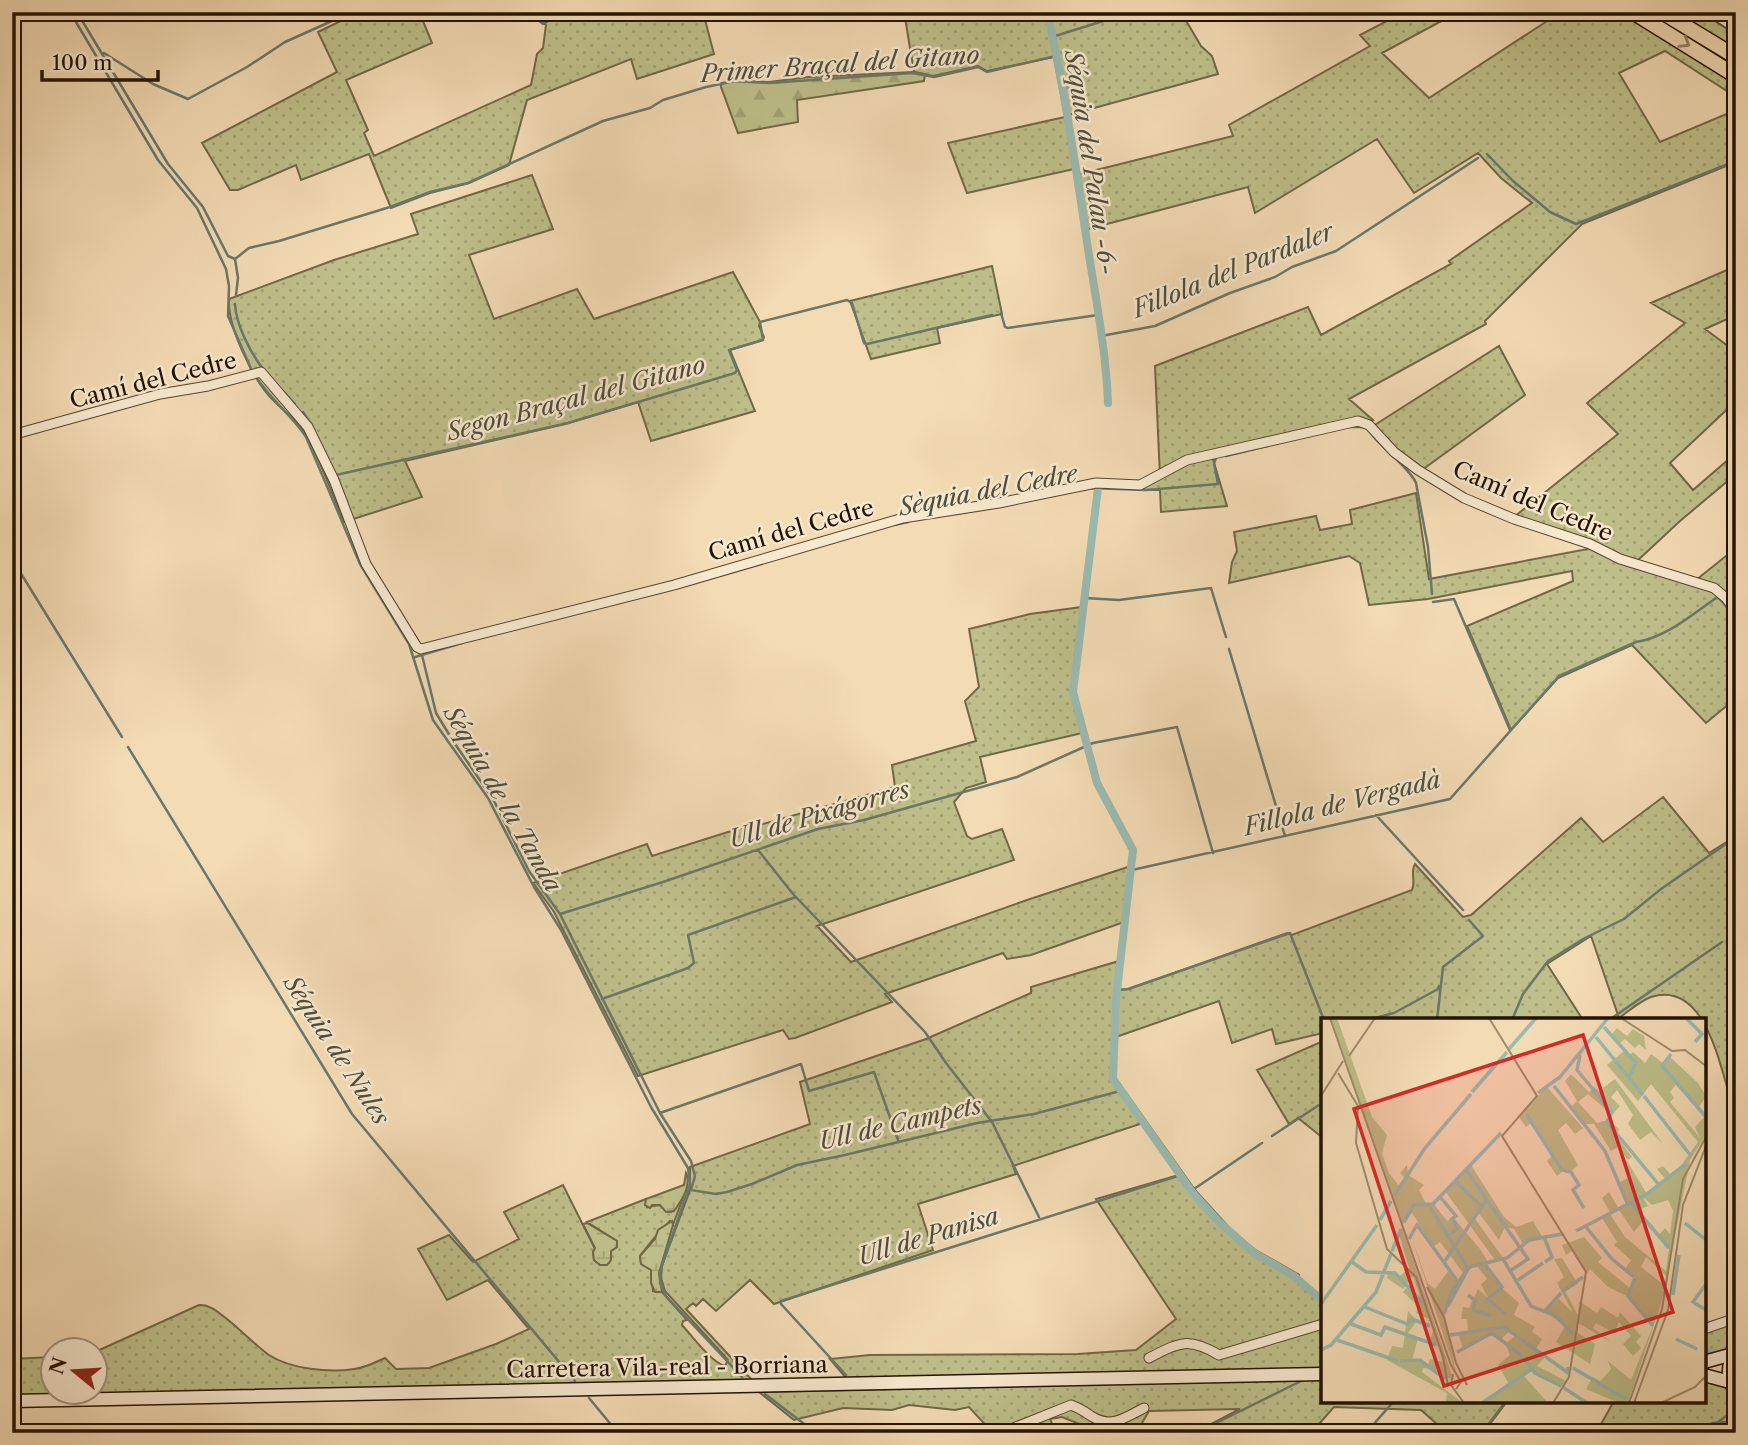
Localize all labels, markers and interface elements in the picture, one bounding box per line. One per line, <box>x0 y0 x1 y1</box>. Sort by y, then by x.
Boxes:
one-way arrow <box>1677 35 1690 48</box>
scale bar <box>42 38 158 82</box>
water label: Primer Braçal del Gitano <box>698 40 980 88</box>
water label: Séquia del Palau -6- <box>1059 47 1123 278</box>
text: 100 m <box>52 50 113 75</box>
water label: Fillola del Pardaler <box>1126 216 1340 324</box>
street label: Camí del Cedre <box>67 346 239 414</box>
water label: Segon Braçal del Gitano <box>442 350 708 447</box>
street label: Camí del Cedre <box>1449 455 1617 547</box>
water label: Sèquia del Cedre <box>894 458 1081 522</box>
street label: Camí del Cedre <box>705 493 877 567</box>
water label: Séquia de la Tanda <box>437 699 568 897</box>
water label: Fillola de Vergadà <box>1239 765 1443 842</box>
water label: Ull de Pixágorres <box>725 774 913 854</box>
water label: Séquia de Nules <box>277 968 396 1130</box>
inset map <box>1321 1018 1706 1403</box>
water label: Ull de Campets <box>815 1090 985 1156</box>
water label: Ull de Panisa <box>854 1201 1002 1271</box>
north arrow <box>38 1336 108 1406</box>
street label: Carretera Vila-real - Borriana <box>506 1350 829 1384</box>
text: N <box>45 1354 72 1377</box>

